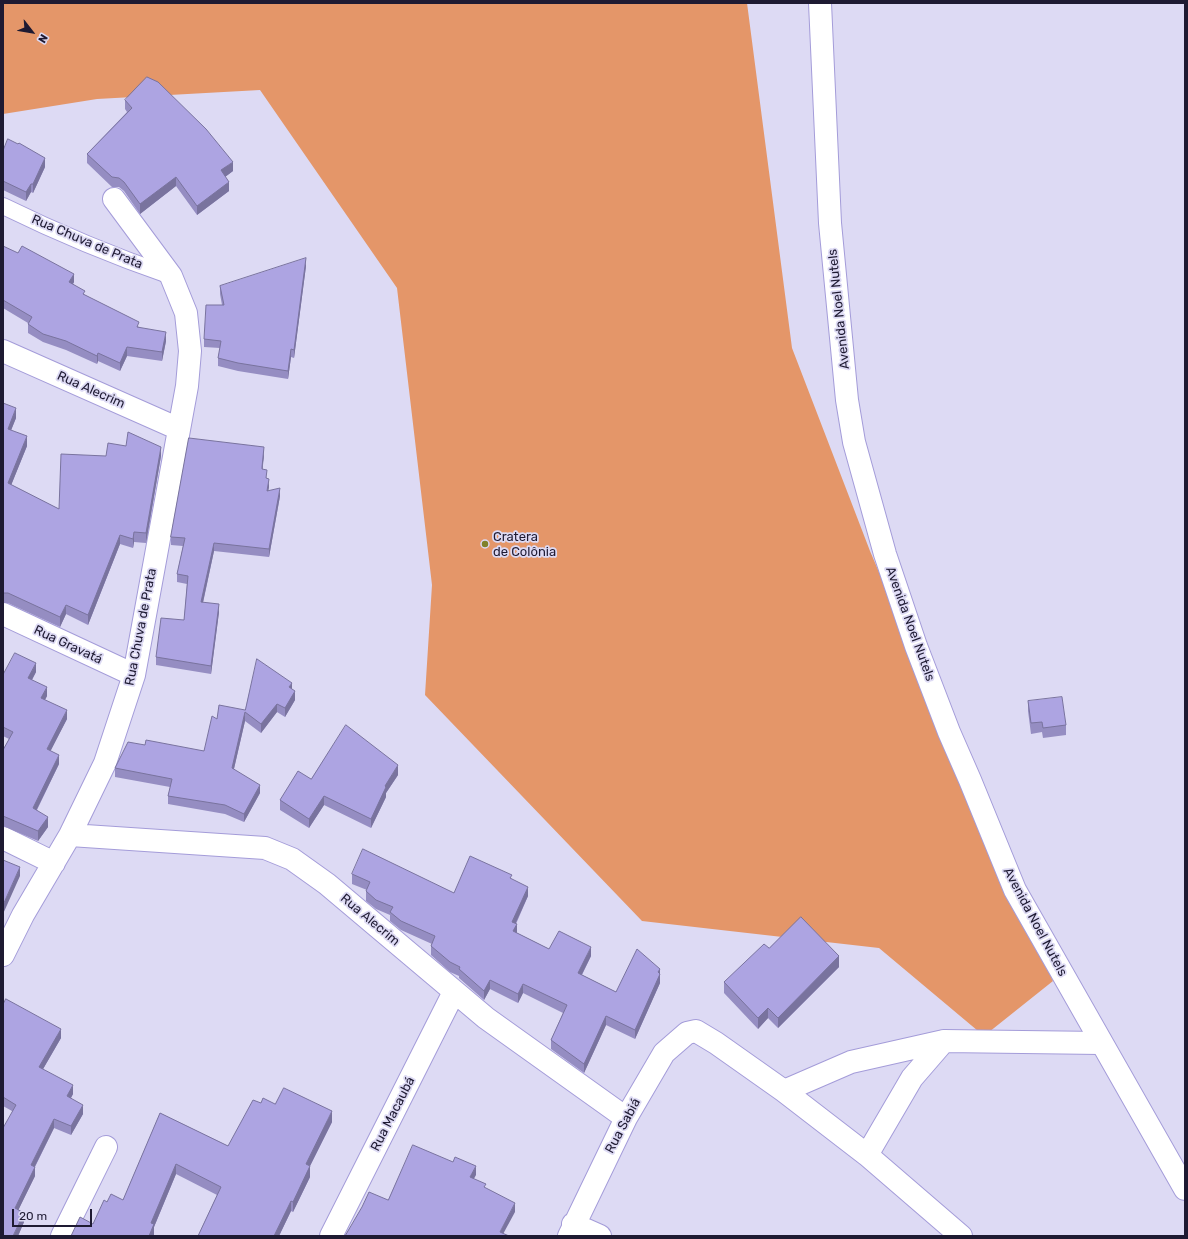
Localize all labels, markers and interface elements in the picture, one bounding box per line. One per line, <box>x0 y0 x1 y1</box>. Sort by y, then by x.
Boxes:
north arrow <box>12 12 52 52</box>
text: N <box>35 32 50 45</box>
street label: Rua Chuva de Prata <box>29 212 145 272</box>
street label: Avenida Noel Nutels <box>825 248 853 370</box>
street label: Rua Alecrim <box>55 368 127 412</box>
place label: Cratera de Colônia <box>493 529 556 560</box>
marker: Cratera de Colônia <box>480 539 490 549</box>
street label: Avenida Noel Nutels <box>882 565 938 683</box>
street label: Rua Chuva de Prata <box>122 567 160 687</box>
street label: Rua Gravatá <box>31 622 105 668</box>
street label: Avenida Noel Nutels <box>1000 865 1070 979</box>
street label: Rua Alecrim <box>337 891 403 949</box>
street label: Rua Macaubá <box>368 1074 418 1154</box>
street label: Rua Sabiá <box>602 1096 644 1156</box>
scale bar <box>14 1201 94 1227</box>
text: 20 m <box>19 1209 47 1223</box>

